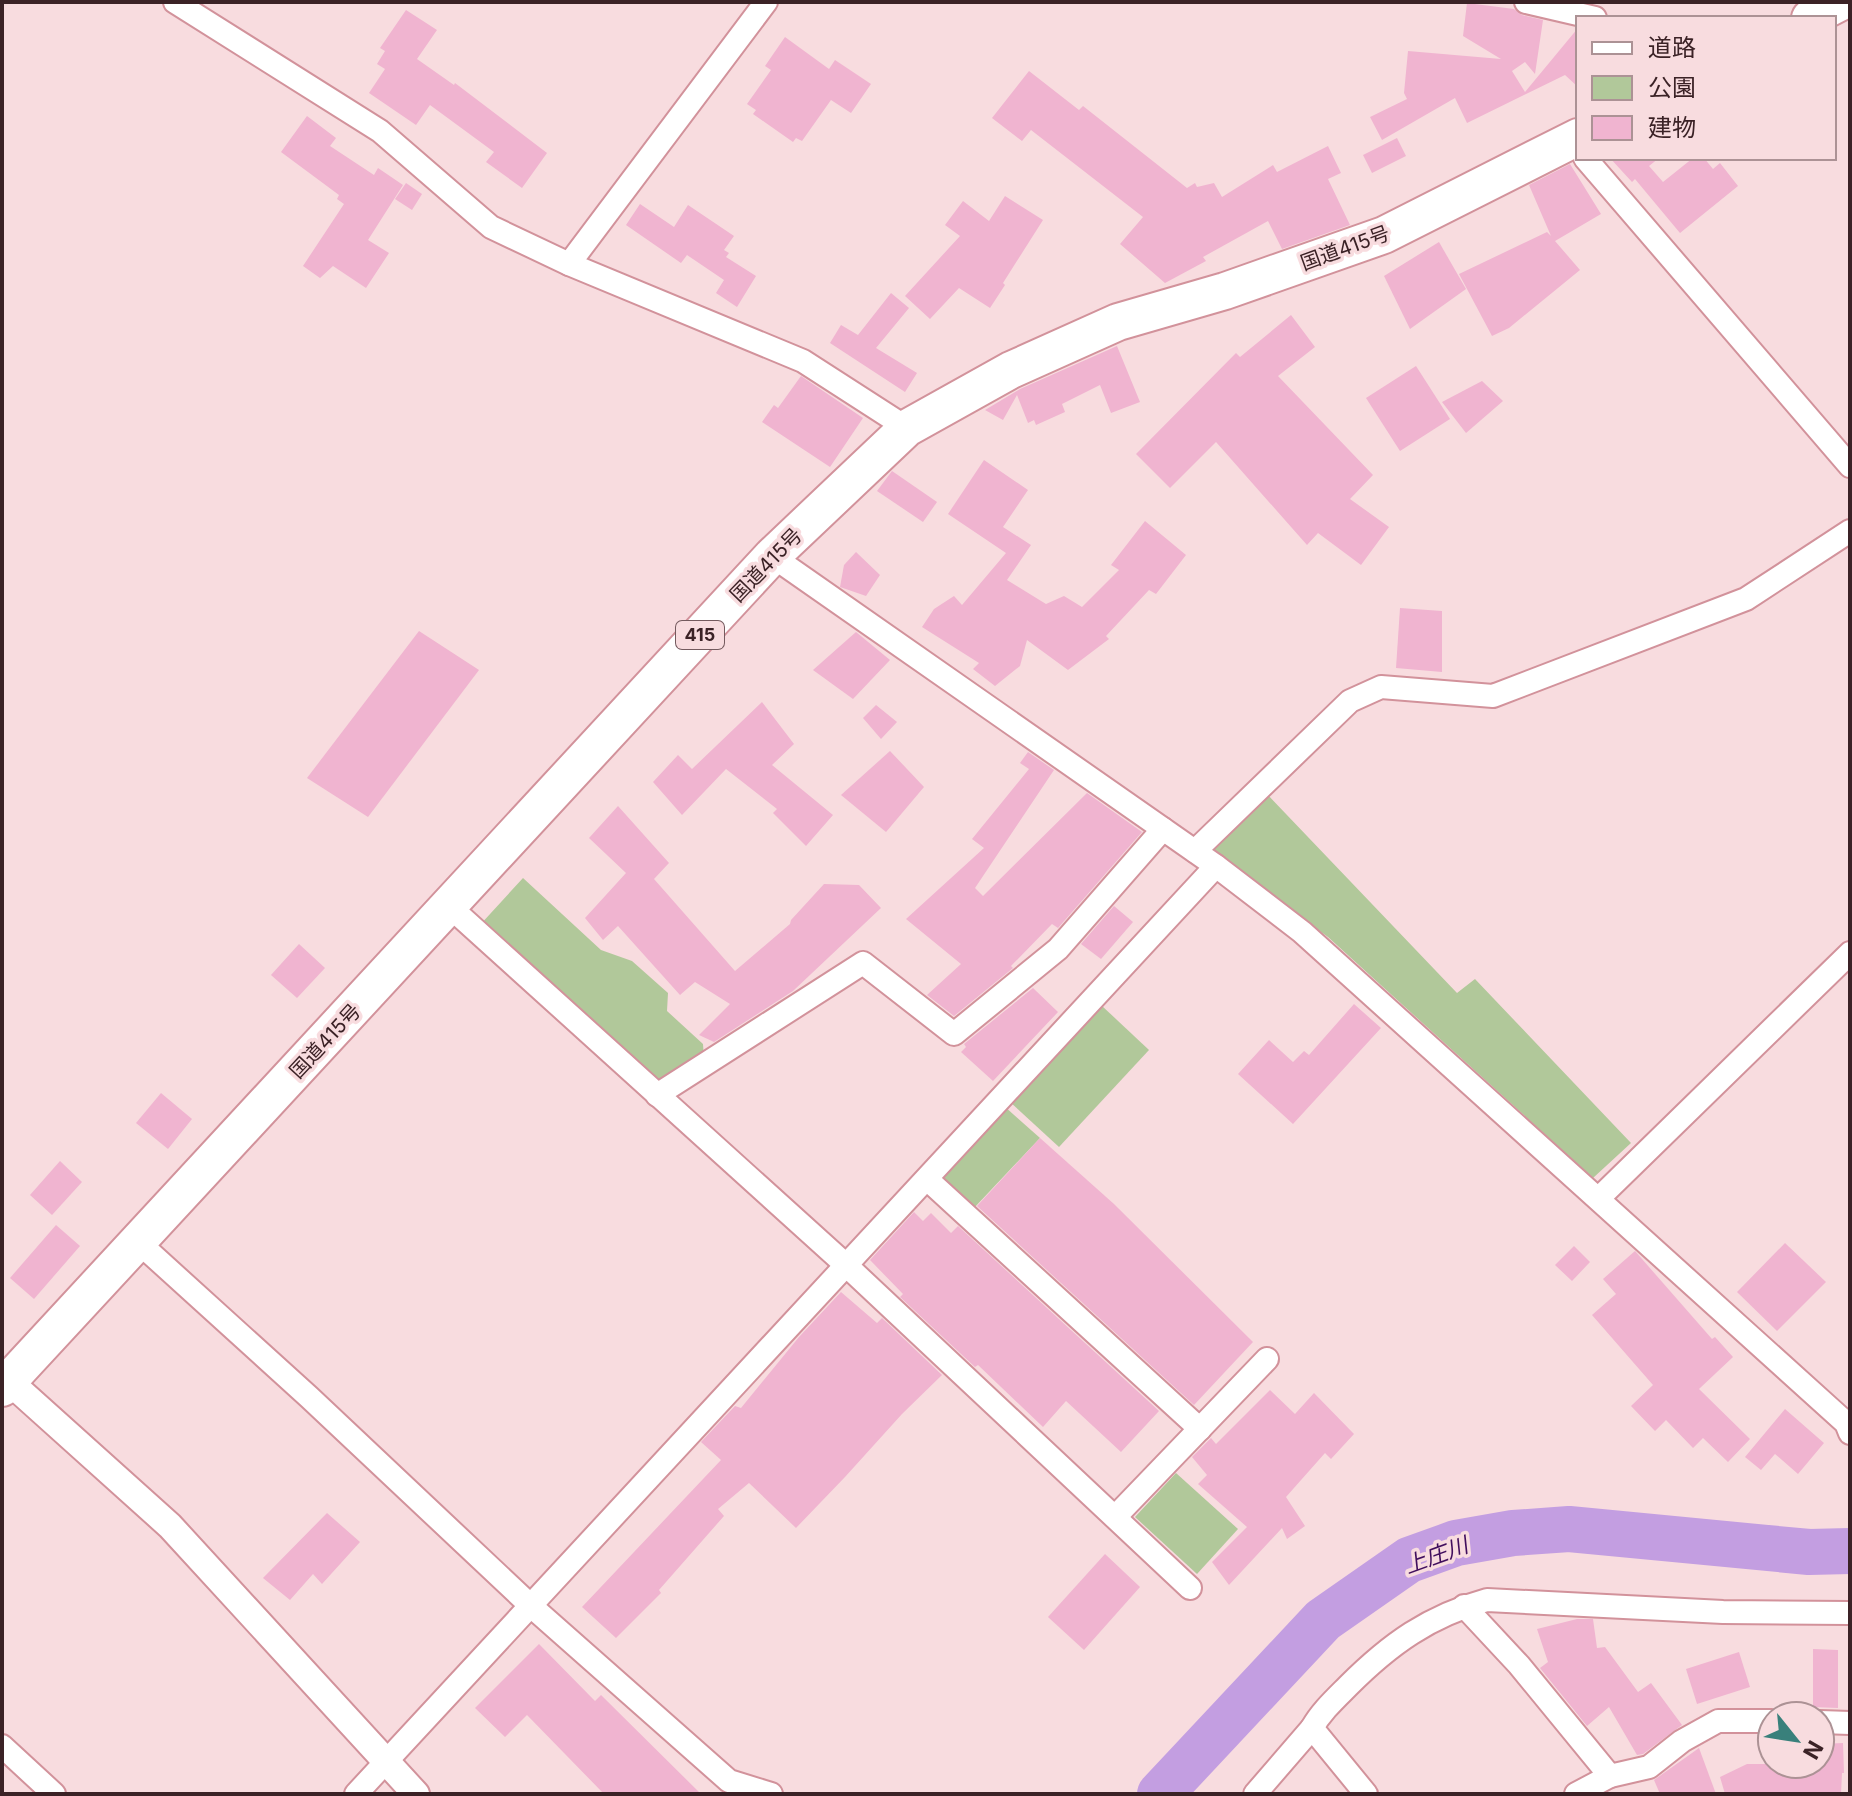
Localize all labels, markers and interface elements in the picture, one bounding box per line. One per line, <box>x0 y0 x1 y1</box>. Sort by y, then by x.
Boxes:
legend <box>1576 16 1836 160</box>
text: 道路 <box>1648 33 1696 62</box>
text: 公園 <box>1648 73 1696 102</box>
text: 建物 <box>1648 113 1696 142</box>
street label: 国道415号 <box>1297 221 1393 275</box>
street label: 国道415号 <box>725 523 807 607</box>
road number: 415 <box>676 621 724 649</box>
street label: 国道415号 <box>285 999 365 1083</box>
water label: 上庄川 <box>1401 1531 1473 1579</box>
north arrow <box>1756 1700 1836 1780</box>
text: N <box>1798 1736 1829 1764</box>

